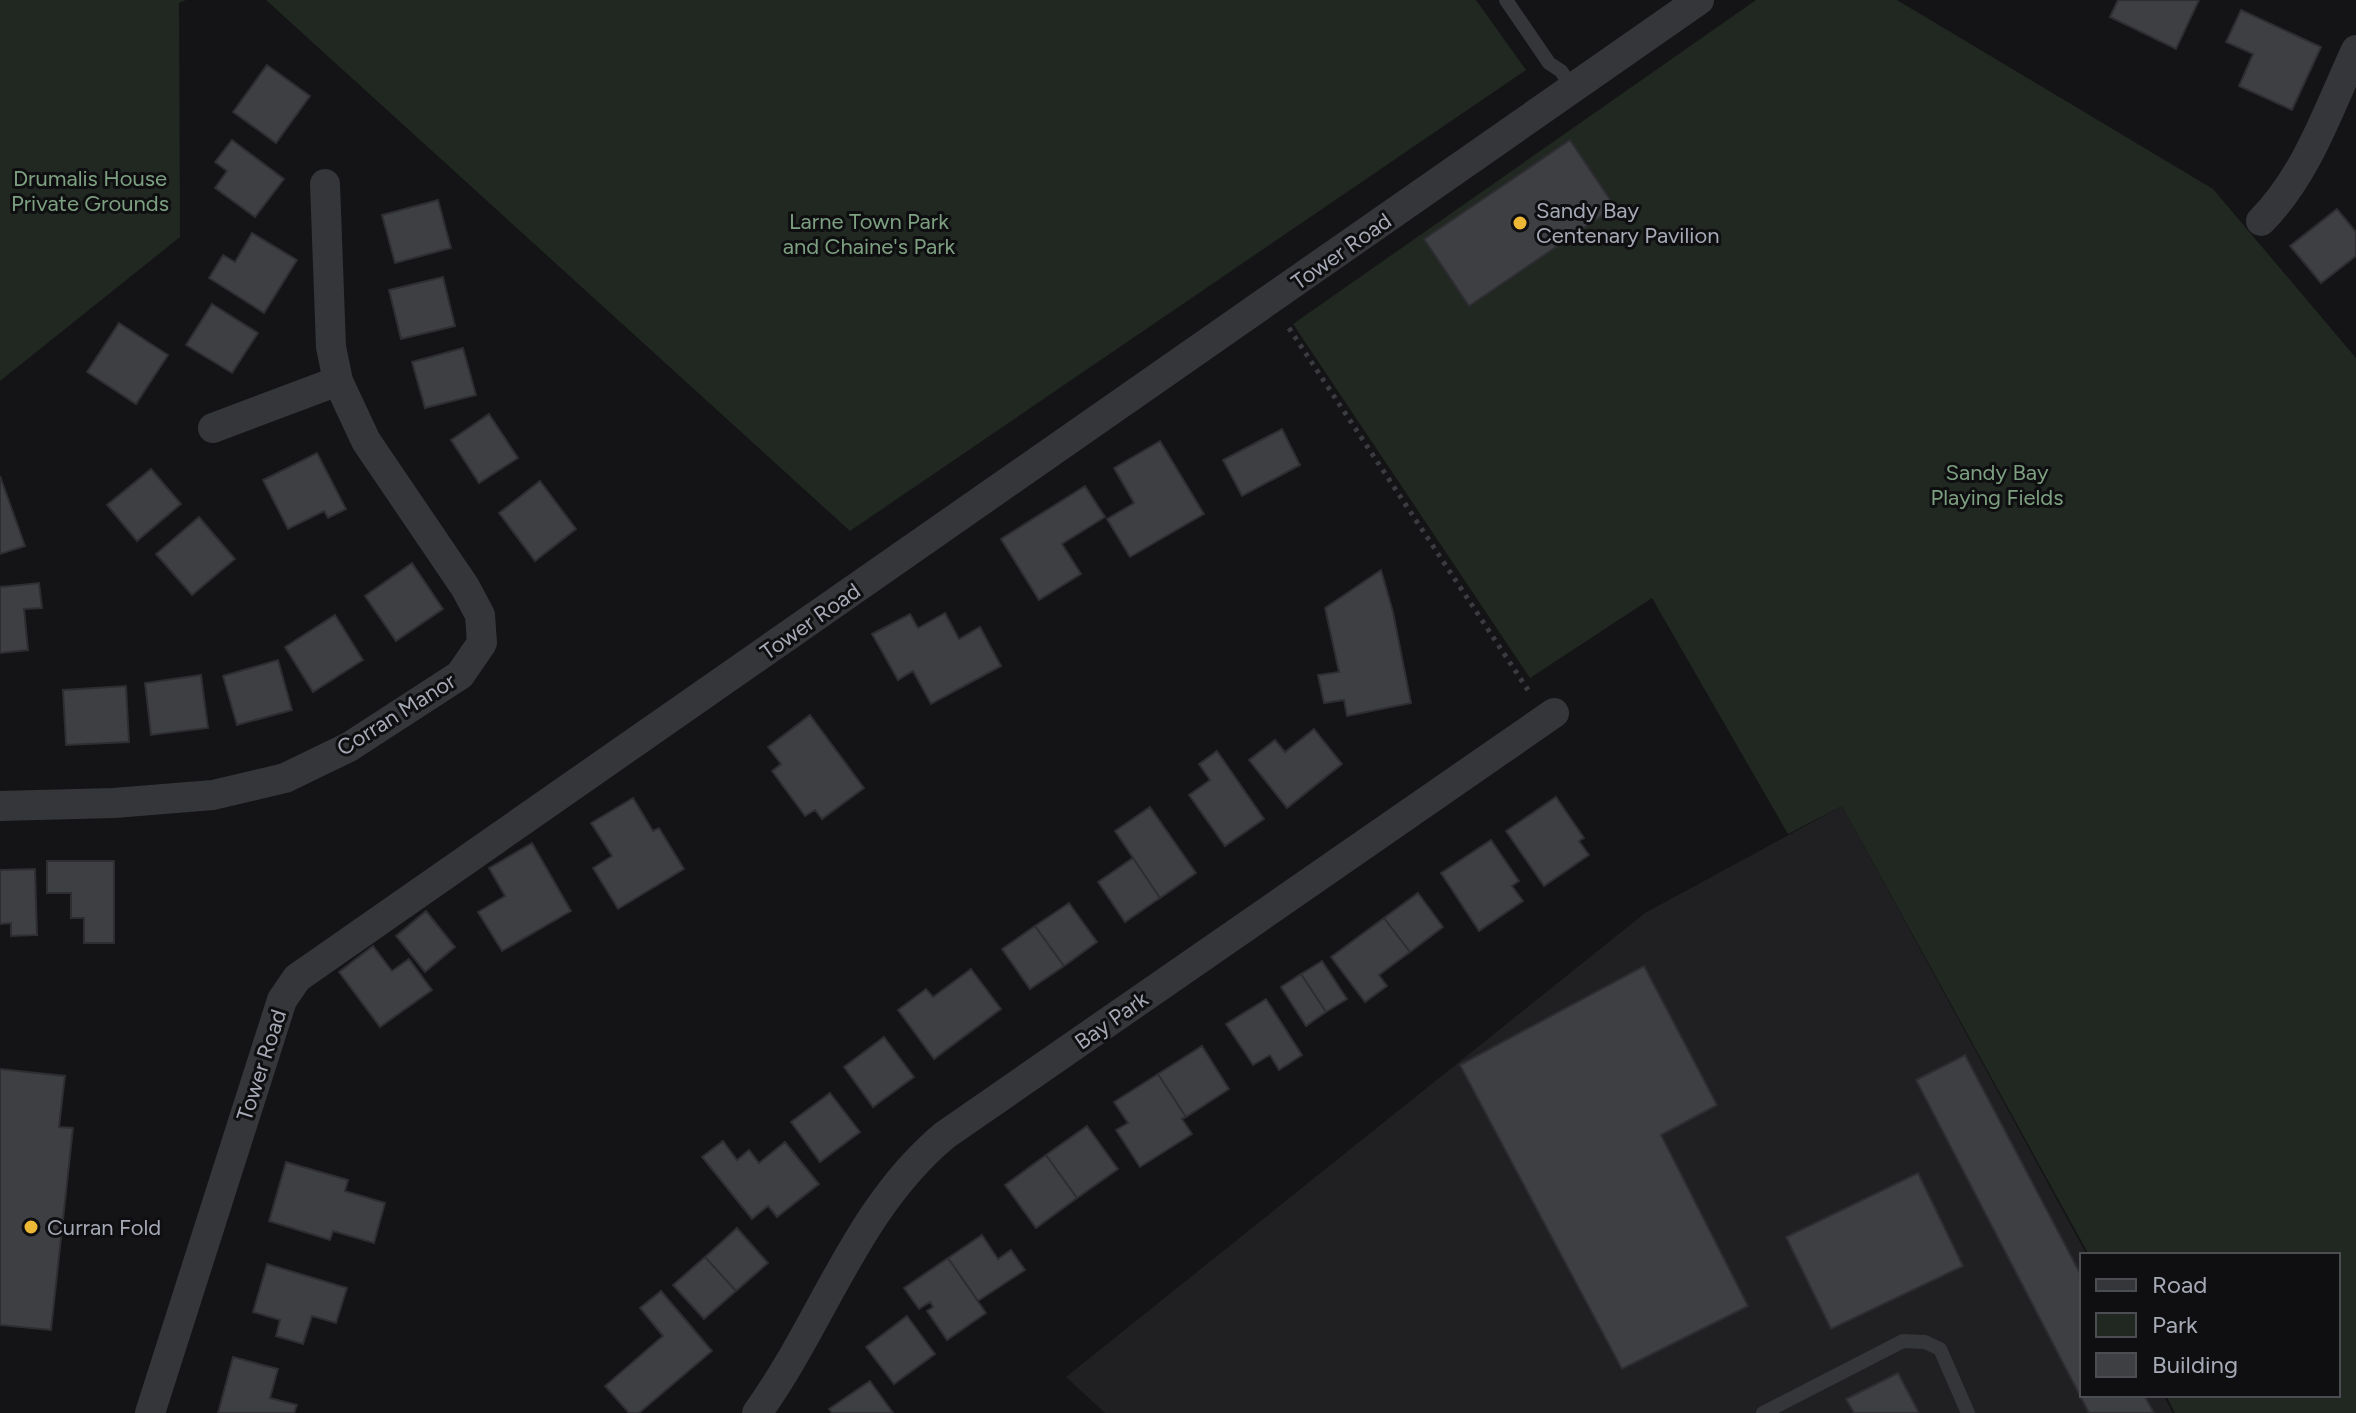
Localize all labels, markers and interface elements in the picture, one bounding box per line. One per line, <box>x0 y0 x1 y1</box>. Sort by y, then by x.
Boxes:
park label: Drumalis House Private Grounds <box>11 165 169 217</box>
place label: Sandy Bay Centenary Pavilion <box>1536 197 1719 249</box>
street label: Tower Road <box>1286 207 1396 296</box>
park label: Larne Town Park and Chaine's Park <box>783 208 956 260</box>
marker: Sandy Bay Centenary Pavilion <box>1511 214 1529 232</box>
park label: Sandy Bay Playing Fields <box>1931 459 2063 511</box>
street label: Tower Road <box>755 577 865 666</box>
street label: Corran Manor <box>332 667 461 762</box>
street label: Bay Park <box>1069 985 1153 1055</box>
street label: Tower Road <box>231 1006 292 1124</box>
place label: Curran Fold <box>47 1214 161 1241</box>
marker: Curran Fold <box>22 1218 40 1236</box>
legend <box>2080 1253 2340 1397</box>
text: Road <box>2152 1270 2207 1299</box>
text: Park <box>2152 1310 2198 1339</box>
text: Building <box>2152 1350 2238 1379</box>

